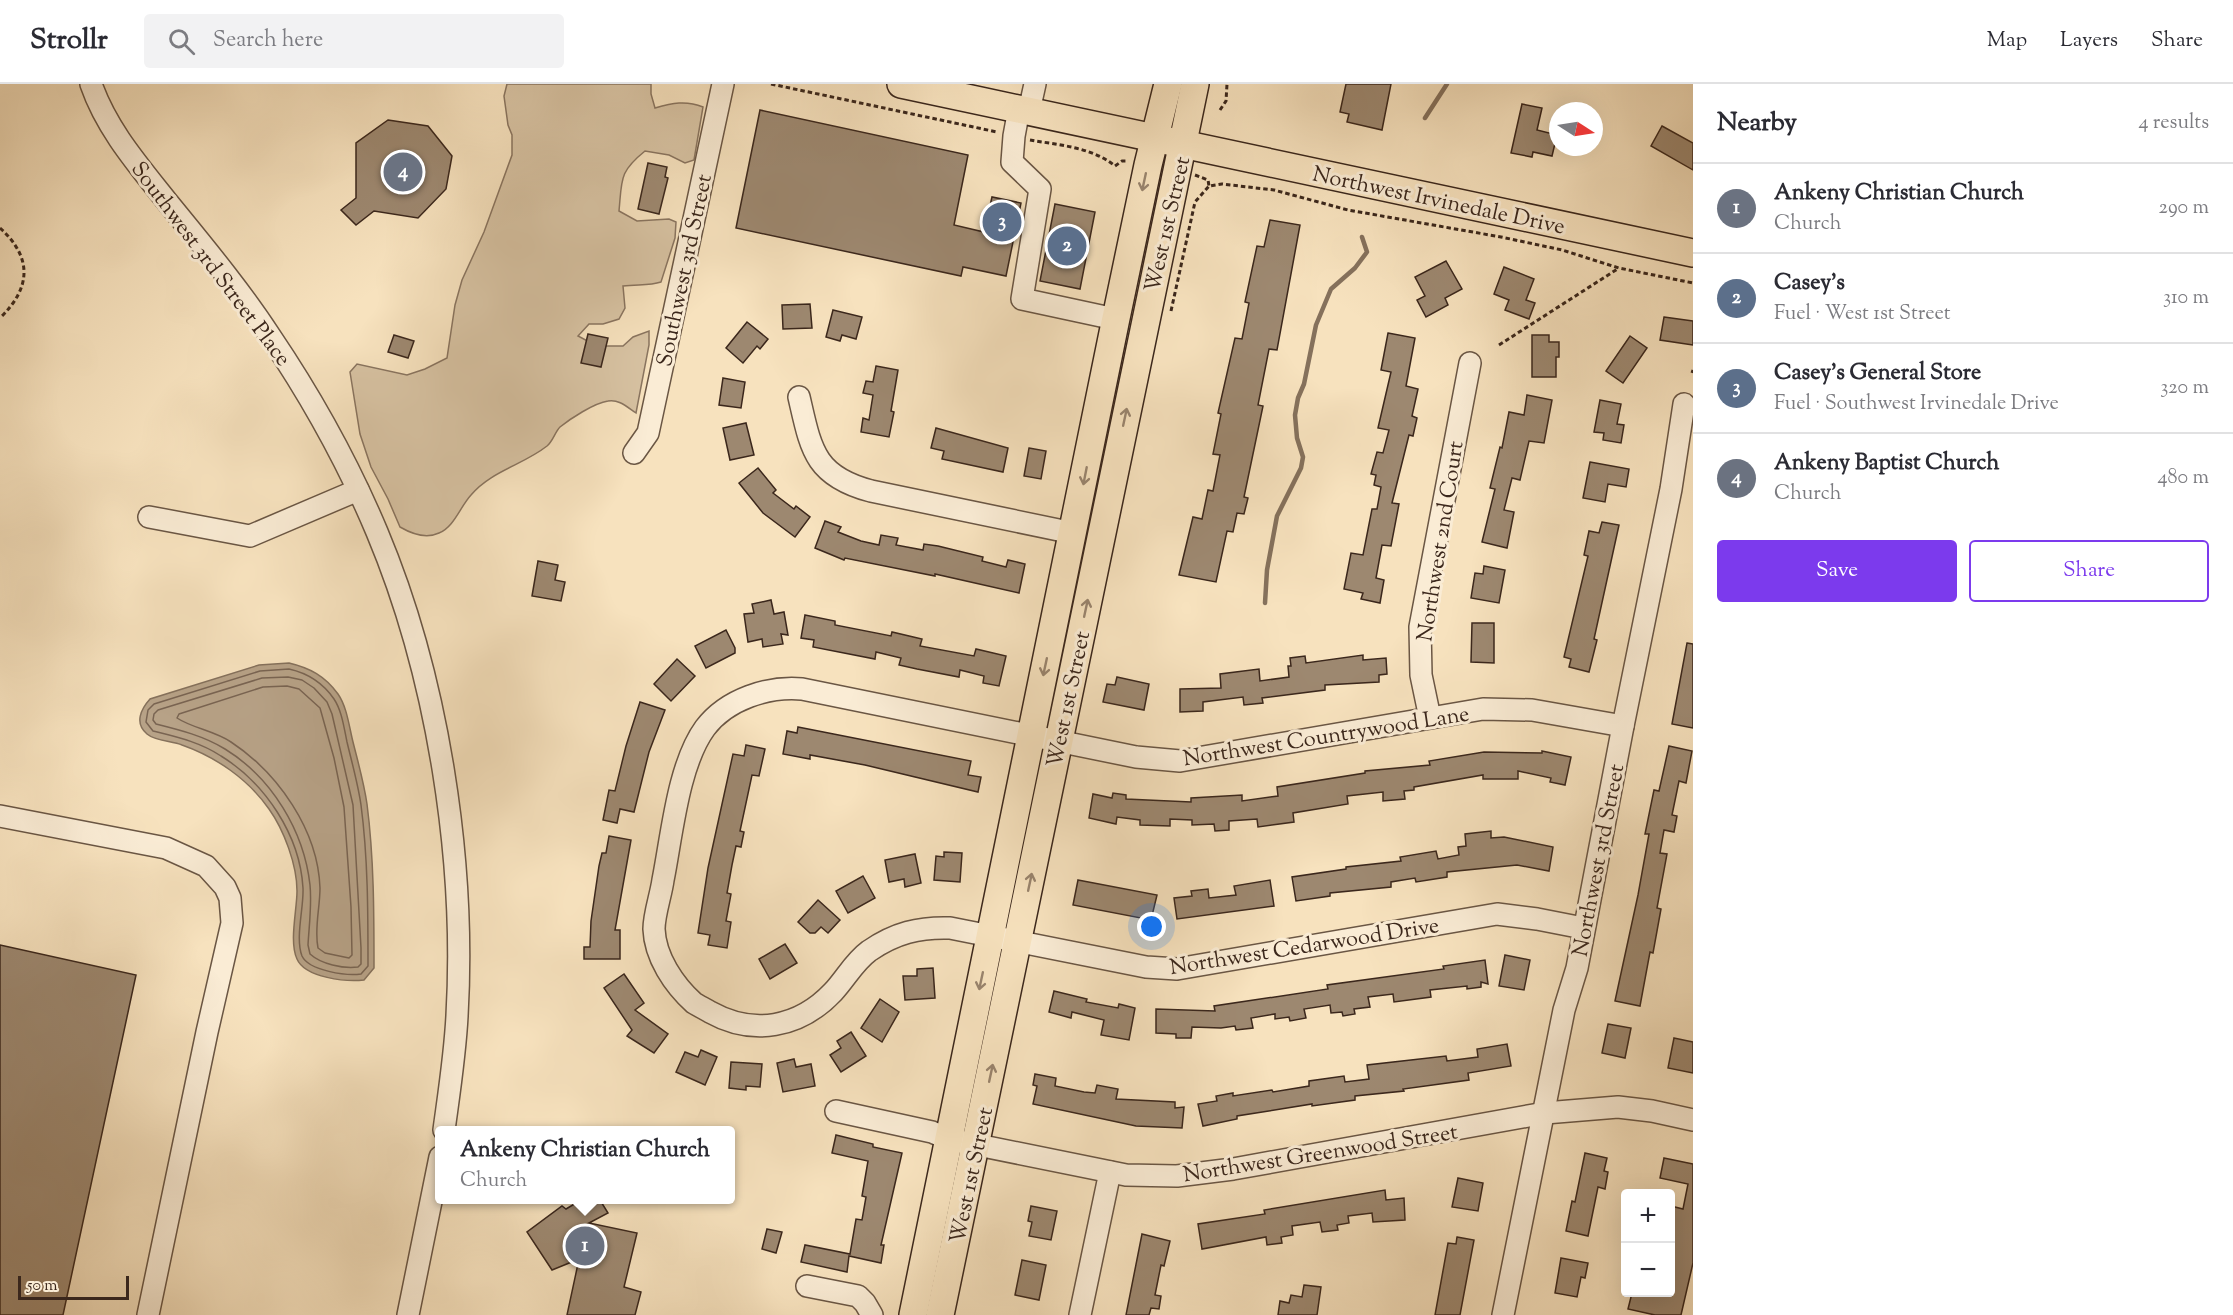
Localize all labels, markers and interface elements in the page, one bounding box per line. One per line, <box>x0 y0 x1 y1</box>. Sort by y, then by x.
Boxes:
search box <box>144 14 564 68</box>
text: Strollr <box>30 21 108 61</box>
icon: search <box>165 25 198 58</box>
text: Search here <box>213 25 323 57</box>
text: Map <box>1987 26 2027 56</box>
text: Layers <box>2060 26 2118 56</box>
text: Share <box>2151 26 2203 56</box>
north arrow <box>1549 102 1603 156</box>
text: Nearby <box>1717 105 1797 142</box>
text: 4 results <box>2138 109 2209 138</box>
pin: 4 <box>384 150 422 194</box>
street label: West 1st Street <box>1138 153 1200 296</box>
street label: Southwest 3rd Street Place <box>122 156 297 374</box>
street label: Northwest Irvinedale Drive <box>1309 160 1568 244</box>
street label: Southwest 3rd Street <box>650 171 722 370</box>
one-way arrow <box>1138 172 1150 191</box>
text: Ankeny Christian Church <box>1774 178 2024 210</box>
text: 1 <box>1733 194 1740 223</box>
text: 290 m <box>2159 194 2209 223</box>
pin: 3 <box>982 200 1022 244</box>
text: Church <box>1774 210 1841 239</box>
pin: 2 <box>1048 224 1086 268</box>
text: Casey's <box>1774 268 1845 300</box>
text: 2 <box>1732 284 1741 313</box>
text: 310 m <box>2163 284 2209 313</box>
text: Fuel · West 1st Street <box>1774 300 1951 329</box>
text: Casey's General Store <box>1774 358 1981 390</box>
text: 3 <box>1732 374 1741 403</box>
text: 320 m <box>2160 374 2209 403</box>
text: Fuel · Southwest Irvinedale Drive <box>1774 390 2059 419</box>
one-way arrow <box>1120 408 1131 428</box>
street label: Northwest 2nd Court <box>1410 439 1474 644</box>
text: Ankeny Baptist Church <box>1774 448 1999 480</box>
text: 4 <box>1731 464 1742 493</box>
text: 480 m <box>2158 464 2209 493</box>
one-way arrow <box>1079 465 1090 485</box>
text: Church <box>1774 480 1841 509</box>
button: Save <box>1717 540 1957 602</box>
button: Share <box>1969 540 2209 602</box>
one-way arrow <box>1081 599 1092 619</box>
street label: West 1st Street <box>1040 628 1100 771</box>
one-way arrow <box>1038 657 1050 676</box>
street label: Northwest Countrywood Lane <box>1181 700 1472 776</box>
street label: Northwest 3rd Street <box>1566 761 1634 960</box>
one-way arrow <box>1024 872 1036 891</box>
street label: Northwest Cedarwood Drive <box>1167 911 1442 985</box>
your location <box>1137 912 1166 941</box>
one-way arrow <box>974 971 986 990</box>
one-way arrow <box>986 1064 997 1083</box>
street label: West 1st Street <box>943 1104 1003 1247</box>
street label: Northwest Greenwood Street <box>1181 1117 1461 1192</box>
popup <box>435 1126 735 1204</box>
text: Ankeny Christian Church <box>460 1135 710 1167</box>
text: Church <box>460 1167 527 1196</box>
map controls <box>1621 1189 1675 1297</box>
button: + <box>1621 1189 1675 1243</box>
pin: 1 <box>566 1224 604 1268</box>
button: − <box>1621 1243 1675 1297</box>
scale bar <box>18 1273 129 1300</box>
text: 50 m <box>27 1275 58 1298</box>

